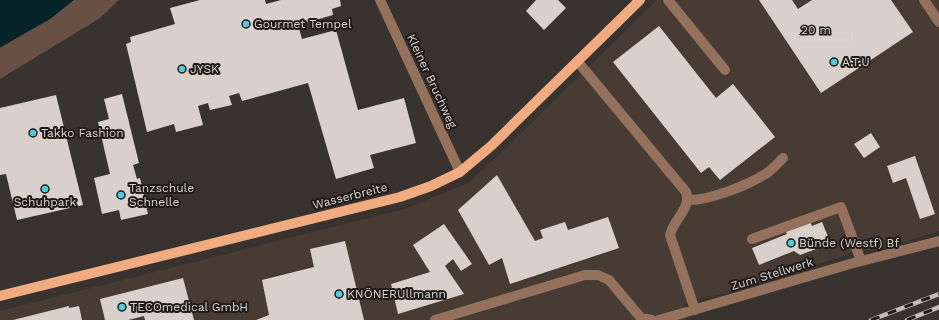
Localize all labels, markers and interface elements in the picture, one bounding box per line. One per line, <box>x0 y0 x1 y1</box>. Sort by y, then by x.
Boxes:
scale bar <box>795 16 852 42</box>
place label: Gourmet Tempel <box>254 17 352 31</box>
marker: Gourmet Tempel <box>241 19 251 29</box>
text: 20 m <box>801 23 831 37</box>
street label: Kleiner Bruchweg <box>404 32 460 131</box>
place label: A.T.U <box>842 55 870 69</box>
marker: A.T.U <box>829 57 839 67</box>
place label: JYSK <box>190 62 219 76</box>
marker: JYSK <box>177 64 187 74</box>
place label: Takko Fashion <box>41 126 124 140</box>
marker: Takko Fashion <box>28 128 38 138</box>
street label: Wasserbreite <box>311 180 389 212</box>
place label: Tanzschule Schnelle <box>129 181 194 209</box>
marker: Schuhpark <box>40 184 50 194</box>
marker: Tanzschule Schnelle <box>116 190 126 200</box>
place label: Schuhpark <box>14 195 77 209</box>
place label: Bünde (Westf) Bf <box>799 236 899 250</box>
marker: Bünde (Westf) Bf <box>786 238 796 248</box>
street label: Zum Stellwerk <box>729 255 815 293</box>
place label: KNÖNERUllmann <box>347 287 446 301</box>
marker: KNÖNERUllmann <box>334 289 344 299</box>
place label: TECOmedical GmbH <box>130 300 248 314</box>
marker: TECOmedical GmbH <box>117 302 127 312</box>

